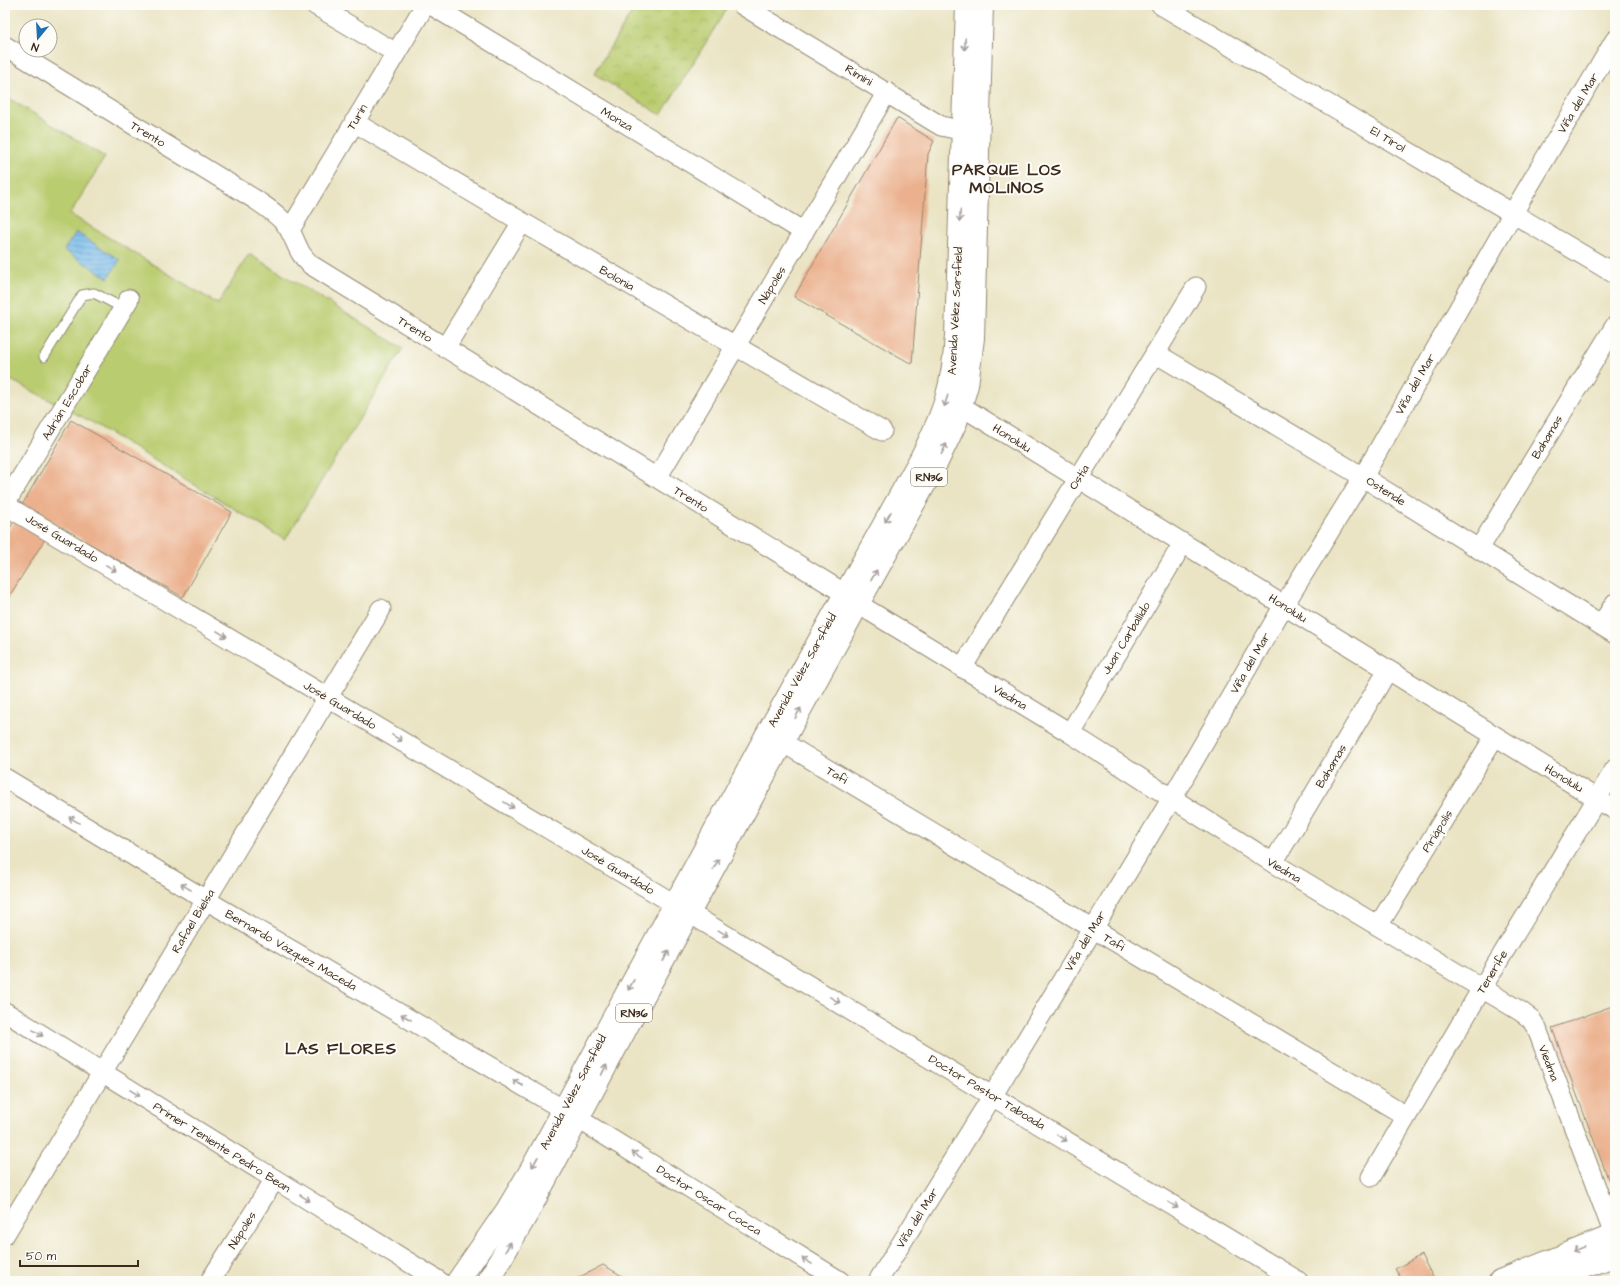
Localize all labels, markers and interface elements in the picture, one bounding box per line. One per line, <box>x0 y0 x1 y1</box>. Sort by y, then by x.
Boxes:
north arrow <box>18 18 58 58</box>
one-way arrow <box>962 37 969 50</box>
text: N <box>29 39 41 55</box>
street label: Rimini <box>842 61 876 90</box>
street label: Viña del Mar <box>1554 69 1603 137</box>
street label: Turín <box>343 101 372 134</box>
street label: Monza <box>597 103 636 136</box>
street label: Trento <box>127 117 169 152</box>
street label: El Tirol <box>1367 122 1409 157</box>
district label: PARQUE LOS MOLINOS <box>952 159 1062 199</box>
one-way arrow <box>956 209 964 222</box>
street label: Avenida Vélez Sarsfield <box>944 246 967 376</box>
street label: Bolonia <box>596 262 637 295</box>
street label: Nápoles <box>754 263 790 307</box>
street label: Trento <box>394 312 436 347</box>
street label: Viña del Mar <box>1391 350 1440 418</box>
street label: Adrián Escobar <box>38 361 97 444</box>
one-way arrow <box>942 394 949 407</box>
street label: Bahamas <box>1528 412 1567 462</box>
street label: Honolulu <box>989 420 1034 457</box>
one-way arrow <box>941 443 948 455</box>
street label: Ostia <box>1065 461 1094 493</box>
road number: RN36 <box>911 468 947 486</box>
street label: Ostende <box>1363 473 1409 511</box>
street label: Trento <box>670 482 712 517</box>
street label: José Guardado <box>22 510 102 567</box>
one-way arrow <box>883 510 891 522</box>
one-way arrow <box>105 564 117 572</box>
one-way arrow <box>871 569 878 581</box>
street label: Honolulu <box>1265 590 1310 627</box>
street label: Juan Carballido <box>1098 599 1155 678</box>
street label: Avenida Vélez Sarsfield <box>764 610 841 730</box>
street label: Viña del Mar <box>1226 629 1275 697</box>
one-way arrow <box>216 631 228 639</box>
street label: José Guardado <box>300 677 380 734</box>
street label: Viedma <box>989 681 1030 714</box>
one-way arrow <box>795 707 803 719</box>
one-way arrow <box>391 735 403 743</box>
street label: Bahamas <box>1312 741 1351 791</box>
street label: Honolulu <box>1541 760 1586 797</box>
street label: Tafí <box>823 762 851 789</box>
one-way arrow <box>503 801 514 809</box>
street label: Piriápolis <box>1418 807 1457 856</box>
one-way arrow <box>68 816 80 824</box>
street label: José Guardado <box>578 842 658 899</box>
street label: Viedma <box>1263 854 1304 887</box>
one-way arrow <box>713 858 720 870</box>
one-way arrow <box>180 883 192 891</box>
street label: Rafael Bielsa <box>168 886 219 956</box>
street label: Bernardo Vázquez Maceda <box>222 906 360 995</box>
street label: Viña del Mar <box>1061 907 1110 975</box>
one-way arrow <box>717 929 728 937</box>
street label: Tafí <box>1100 929 1128 956</box>
street label: Tenerife <box>1473 947 1512 997</box>
one-way arrow <box>662 950 670 962</box>
one-way arrow <box>627 978 634 990</box>
one-way arrow <box>829 996 840 1004</box>
road number: RN36 <box>616 1004 652 1022</box>
one-way arrow <box>400 1013 412 1021</box>
one-way arrow <box>32 1029 44 1037</box>
street label: Avenida Vélez Sarsfield <box>536 1032 611 1153</box>
district label: LAS FLORES <box>285 1038 397 1060</box>
street label: Viedma <box>1534 1043 1563 1084</box>
street label: Doctor Pastor Taboada <box>925 1051 1048 1134</box>
one-way arrow <box>600 1064 608 1076</box>
one-way arrow <box>512 1079 524 1087</box>
one-way arrow <box>129 1089 141 1097</box>
street label: Primer Teniente Pedro Bean <box>150 1098 294 1197</box>
one-way arrow <box>1056 1134 1068 1142</box>
one-way arrow <box>631 1151 643 1159</box>
one-way arrow <box>531 1156 539 1168</box>
street label: Doctor Oscar Cocca <box>653 1161 764 1240</box>
street label: Viña del Mar <box>892 1185 943 1252</box>
one-way arrow <box>299 1194 310 1202</box>
one-way arrow <box>1167 1201 1178 1209</box>
street label: Nápoles <box>224 1208 261 1252</box>
one-way arrow <box>504 1241 512 1253</box>
scale bar <box>20 1242 138 1268</box>
one-way arrow <box>1573 1246 1585 1254</box>
text: 50 m <box>26 1248 57 1265</box>
one-way arrow <box>801 1256 813 1264</box>

